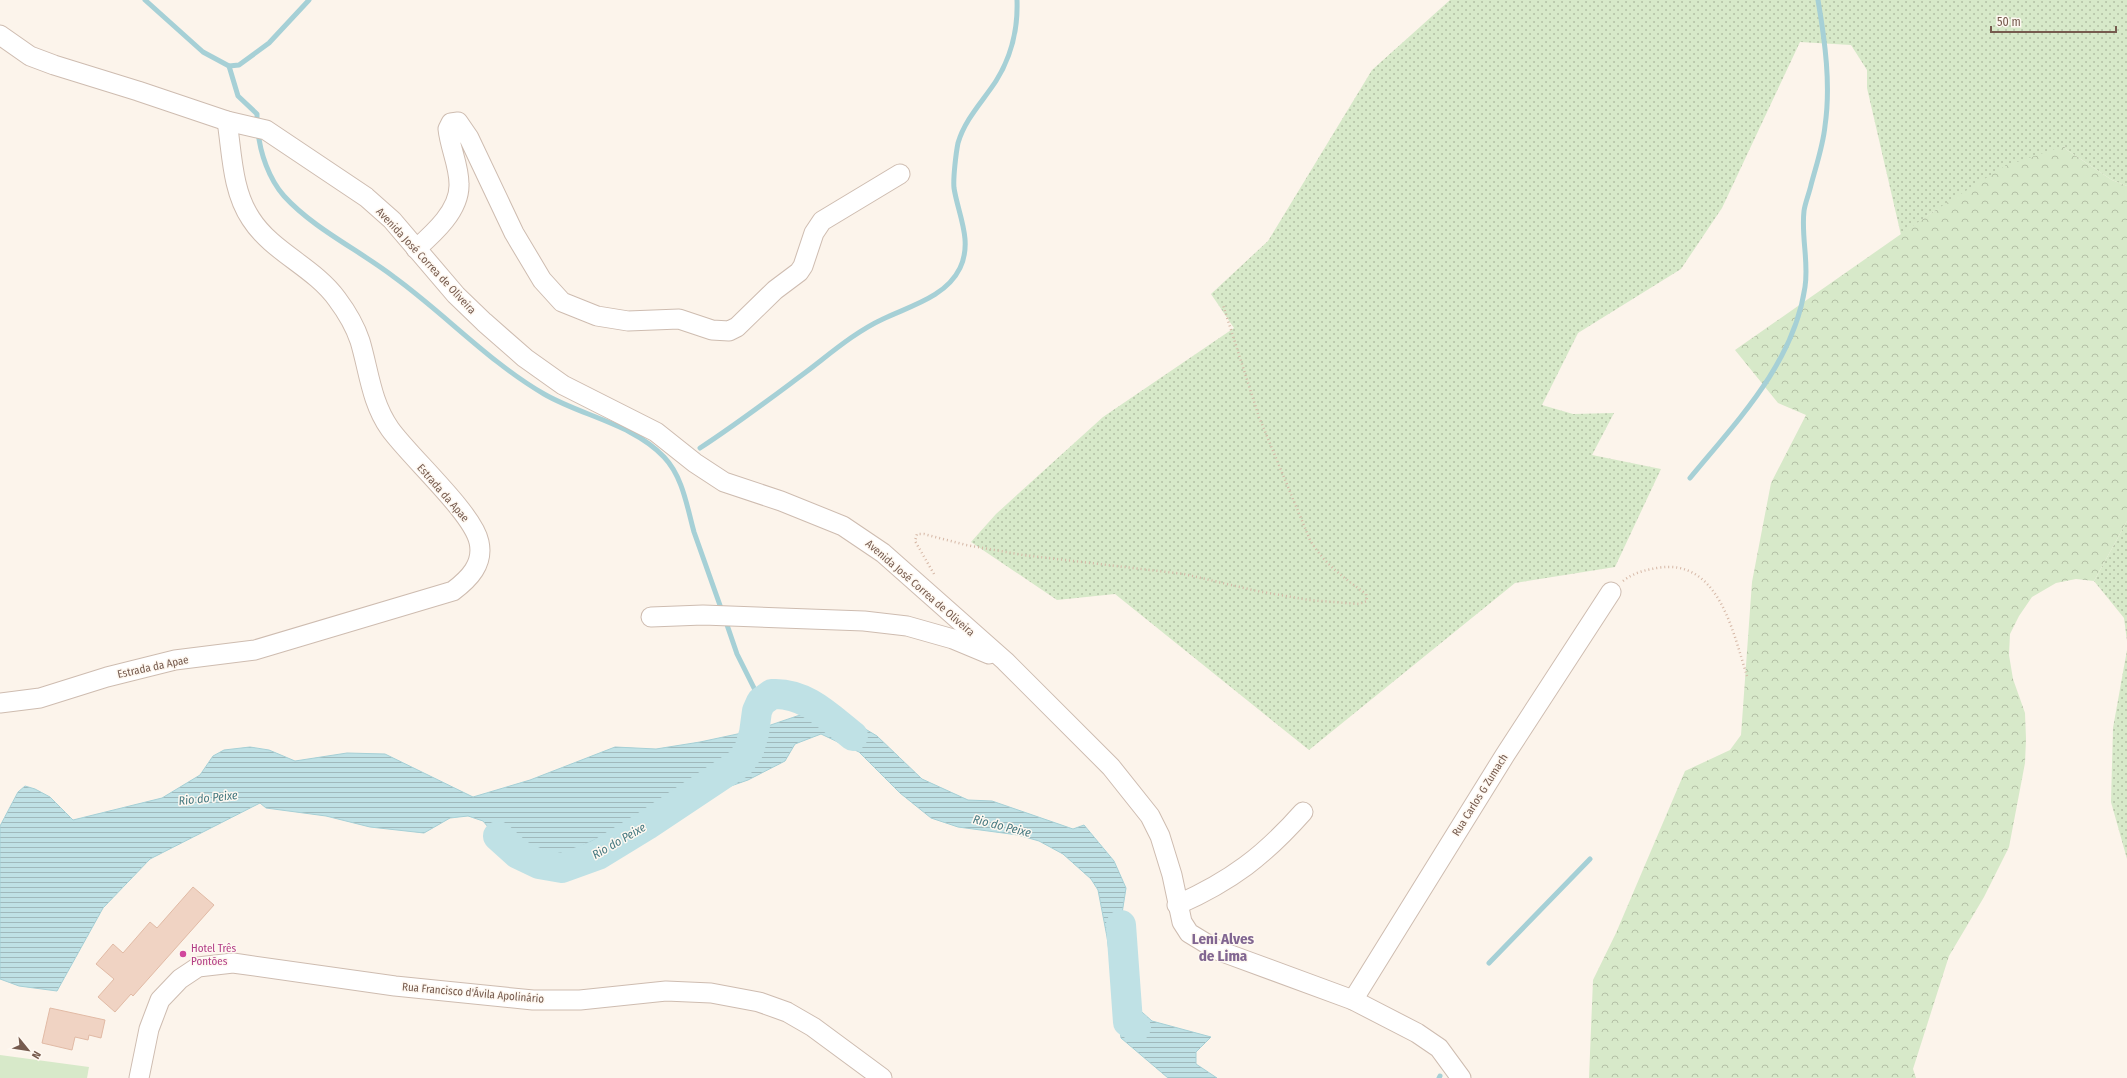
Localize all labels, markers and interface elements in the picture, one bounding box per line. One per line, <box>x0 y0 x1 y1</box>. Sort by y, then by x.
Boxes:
scale bar <box>1991 8 2116 34</box>
text: 50 m <box>1997 15 2021 29</box>
street label: Avenida José Correa de Oliveira <box>373 205 479 317</box>
street label: Estrada da Apae <box>414 461 472 525</box>
street label: Avenida José Correa de Oliveira <box>863 537 977 639</box>
street label: Estrada da Apae <box>116 653 190 681</box>
street label: Rua Carlos G Zumach <box>1449 752 1511 838</box>
water label: Rio do Peixe <box>178 788 239 808</box>
water label: Rio do Peixe <box>972 812 1033 840</box>
water label: Rio do Peixe <box>590 820 648 862</box>
district label: Leni Alves de Lima <box>1192 930 1255 965</box>
place label: Hotel Três Pontões <box>191 942 237 968</box>
marker: Hotel Três Pontões <box>178 949 188 959</box>
street label: Rua Francisco d'Ávila Apolinário <box>401 979 545 1006</box>
north arrow <box>8 1030 48 1070</box>
text: N <box>29 1049 44 1061</box>

